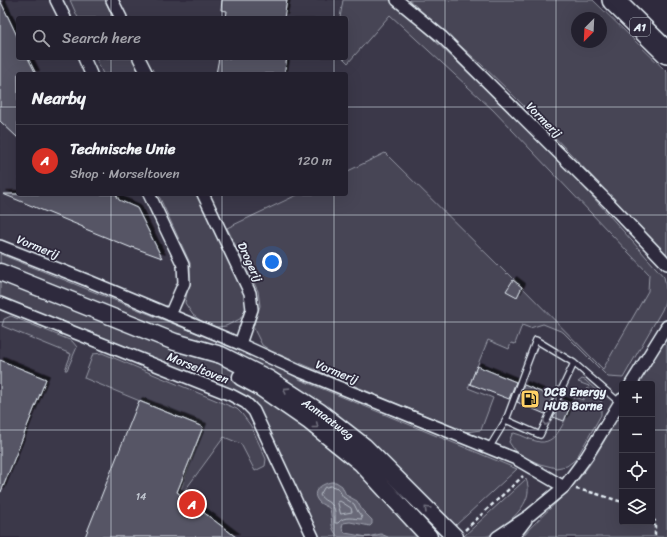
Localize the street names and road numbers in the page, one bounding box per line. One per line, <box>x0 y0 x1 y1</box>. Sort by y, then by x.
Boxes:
road number: A1 <box>630 18 650 36</box>
street label: Vormerij <box>520 96 568 144</box>
street label: Vormerij <box>13 228 63 266</box>
street label: Drogerij <box>231 238 269 286</box>
street label: Morseltoven <box>164 346 233 391</box>
street label: Vormerij <box>312 353 362 391</box>
street label: Aamaatweg <box>296 391 359 446</box>

